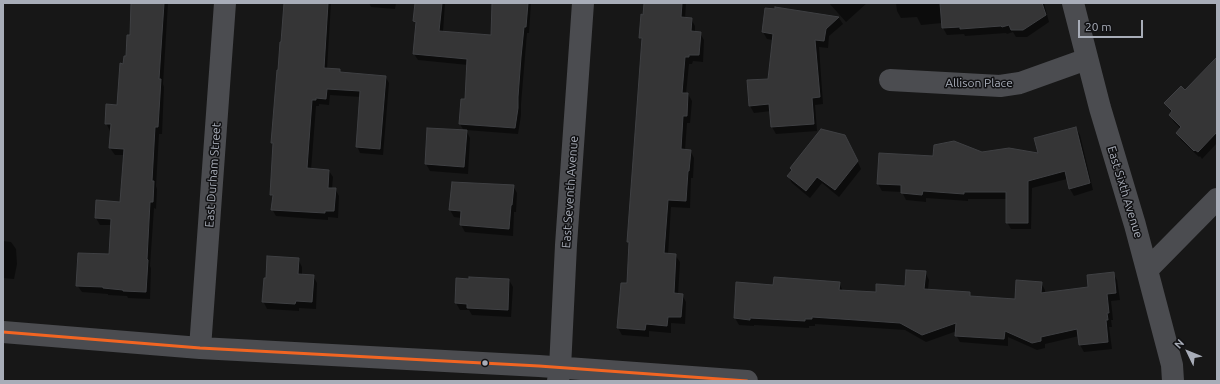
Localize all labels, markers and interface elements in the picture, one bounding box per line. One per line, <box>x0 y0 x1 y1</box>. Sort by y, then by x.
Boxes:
scale bar <box>1080 12 1145 38</box>
text: 20 m <box>1085 20 1112 33</box>
street label: Allison Place <box>945 76 1013 90</box>
street label: East Durham Street <box>202 122 224 228</box>
street label: East Seventh Avenue <box>559 135 581 249</box>
street label: East Sixth Avenue <box>1104 144 1146 240</box>
north arrow <box>1168 332 1208 372</box>
text: N <box>1172 337 1186 351</box>
unlabelled marker <box>480 358 490 368</box>

